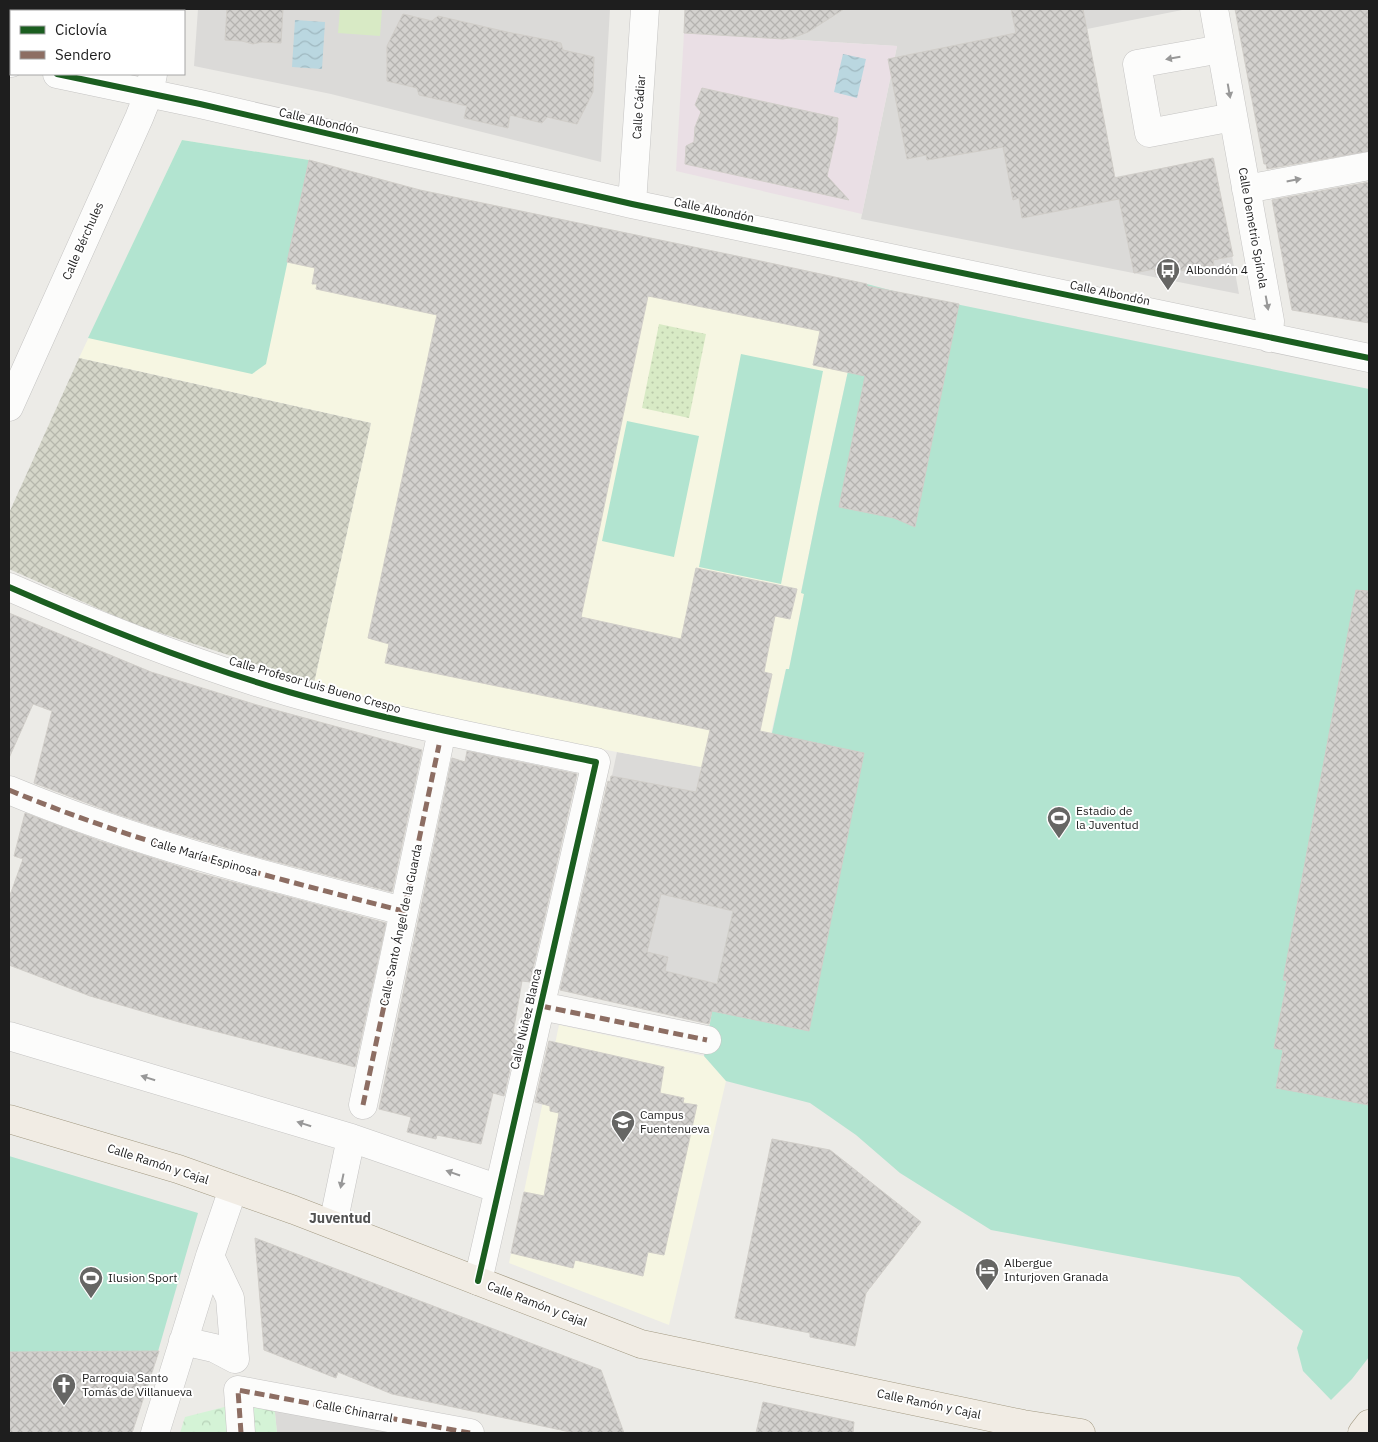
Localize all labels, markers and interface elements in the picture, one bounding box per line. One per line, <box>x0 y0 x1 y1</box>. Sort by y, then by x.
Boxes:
legend <box>10 10 185 75</box>
text: Ciclovía <box>55 20 107 39</box>
text: Sendero <box>55 45 111 64</box>
one-way arrow <box>1165 54 1181 62</box>
street label: Calle Cádiar <box>629 74 648 140</box>
one-way arrow <box>1225 84 1233 100</box>
street label: Calle Albondón <box>278 104 361 137</box>
street label: Calle Demetrio Spínola <box>1235 166 1272 290</box>
one-way arrow <box>1286 175 1302 183</box>
street label: Calle Albondón <box>673 194 756 225</box>
street label: Calle Bérchules <box>59 199 107 282</box>
bus stop icon: Albondón 4 <box>1155 257 1181 291</box>
place label: Albondón 4 <box>1186 262 1248 277</box>
street label: Calle Albondón <box>1069 277 1152 308</box>
one-way arrow <box>1263 295 1271 311</box>
street label: Calle Profesor Luis Bueno Crespo <box>228 653 403 716</box>
place label: Estadio de la Juventud <box>1076 803 1139 832</box>
sports icon: Estadio de la Juventud <box>1046 805 1072 839</box>
street label: Calle María Espinosa <box>149 834 260 879</box>
street label: Calle Santo Ángel de la Guarda <box>376 842 425 1007</box>
street label: Calle Núñez Blanca <box>507 966 545 1071</box>
one-way arrow <box>141 1073 156 1081</box>
place label: Campus Fuentenueva <box>640 1107 710 1136</box>
school or university icon: Campus Fuentenueva <box>610 1109 636 1143</box>
one-way arrow <box>296 1120 311 1128</box>
street label: Calle Ramón y Cajal <box>105 1140 211 1187</box>
one-way arrow <box>445 1169 460 1177</box>
one-way arrow <box>337 1174 345 1190</box>
district label: Juventud <box>309 1209 371 1227</box>
place label: Albergue Inturjoven Granada <box>1004 1255 1109 1284</box>
hotel icon: Albergue Inturjoven Granada <box>974 1257 1000 1291</box>
sports icon: Ilusion Sport <box>78 1265 104 1299</box>
place label: Ilusion Sport <box>108 1270 177 1285</box>
street label: Calle Ramón y Cajal <box>485 1278 589 1330</box>
place label: Parroquia Santo Tomás de Villanueva <box>82 1370 193 1399</box>
church icon: Parroquia Santo Tomás de Villanueva <box>51 1372 77 1406</box>
street label: Calle Ramón y Cajal <box>876 1385 982 1422</box>
street label: Calle Chinarral <box>314 1396 394 1425</box>

